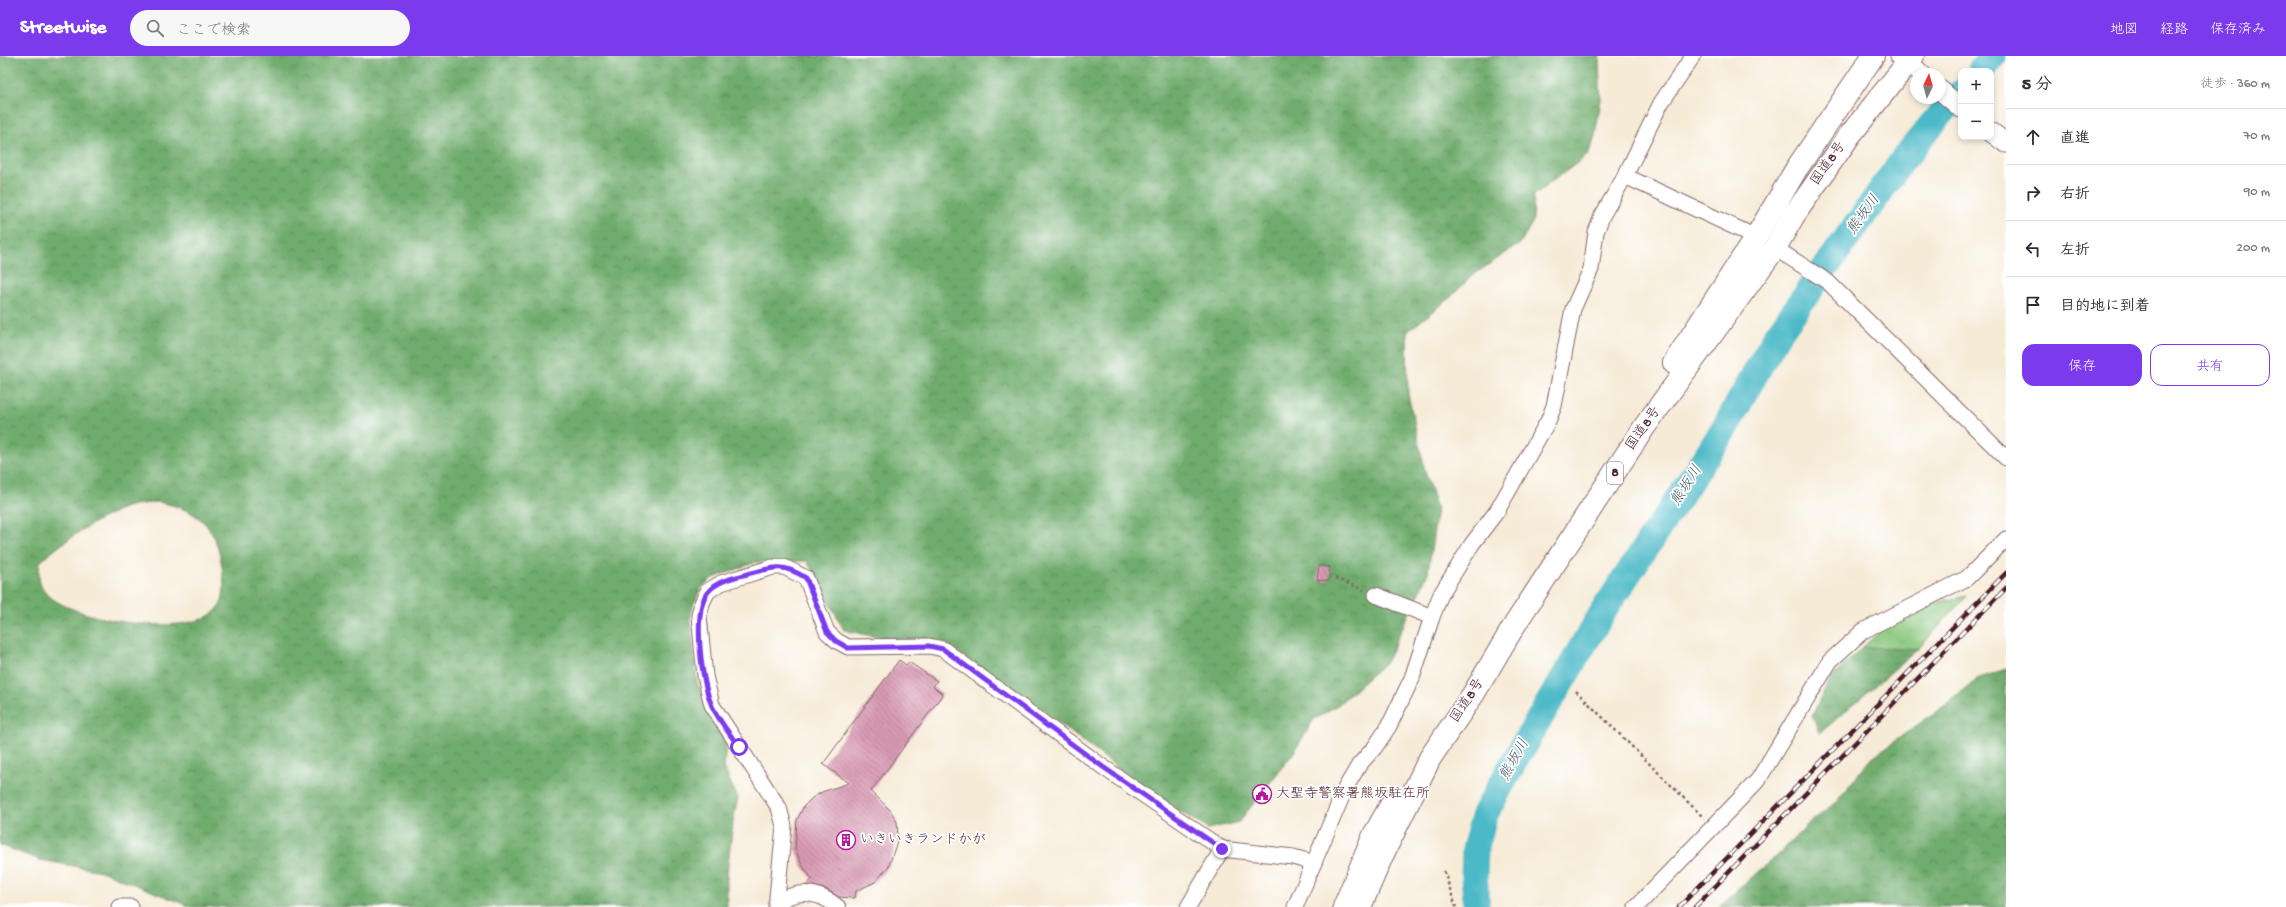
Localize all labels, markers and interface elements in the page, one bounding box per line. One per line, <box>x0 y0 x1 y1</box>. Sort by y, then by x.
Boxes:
search box <box>130 10 410 46</box>
text: Streetwise <box>20 17 106 40</box>
icon: search <box>144 17 166 39</box>
text: ここで検索 <box>176 22 251 40</box>
text: 地図 <box>2110 22 2138 39</box>
text: 経路 <box>2160 22 2188 39</box>
text: 保存済み <box>2210 22 2266 39</box>
north arrow <box>1910 68 1946 104</box>
map controls <box>1958 68 1994 140</box>
button: + <box>1958 68 1994 104</box>
text: 5 分 <box>2022 76 2052 96</box>
text: 徒歩 · 360 m <box>2201 77 2270 92</box>
button: − <box>1958 104 1994 140</box>
icon: ahead <box>2022 126 2044 148</box>
text: 70 m <box>2244 129 2270 144</box>
text: 直進 <box>2060 130 2090 148</box>
street label: 国道8号 <box>1808 139 1850 189</box>
icon: right <box>2022 182 2044 204</box>
text: 90 m <box>2244 185 2270 200</box>
text: 右折 <box>2060 186 2090 204</box>
water label: 熊坂川 <box>1843 191 1885 238</box>
icon: left <box>2022 238 2044 260</box>
text: 200 m <box>2237 241 2270 256</box>
text: 左折 <box>2060 242 2090 260</box>
icon: arrive <box>2022 294 2044 316</box>
text: 目的地に到着 <box>2060 298 2150 316</box>
button: 保存 <box>2022 344 2142 386</box>
button: 共有 <box>2150 344 2270 386</box>
street label: 国道8号 <box>1623 404 1665 454</box>
road number: 8 <box>1607 462 1623 484</box>
water label: 熊坂川 <box>1666 462 1707 510</box>
street label: 国道8号 <box>1447 676 1489 726</box>
water label: 熊坂川 <box>1495 735 1534 784</box>
route start <box>730 738 748 756</box>
public building icon: 大聖寺警察署熊坂駐在所 <box>1251 783 1273 805</box>
place label: 大聖寺警察署熊坂駐在所 <box>1276 786 1430 803</box>
building icon: いきいきランドかが <box>835 829 857 851</box>
place label: いきいきランドかが <box>860 832 986 849</box>
route end <box>1213 840 1231 858</box>

